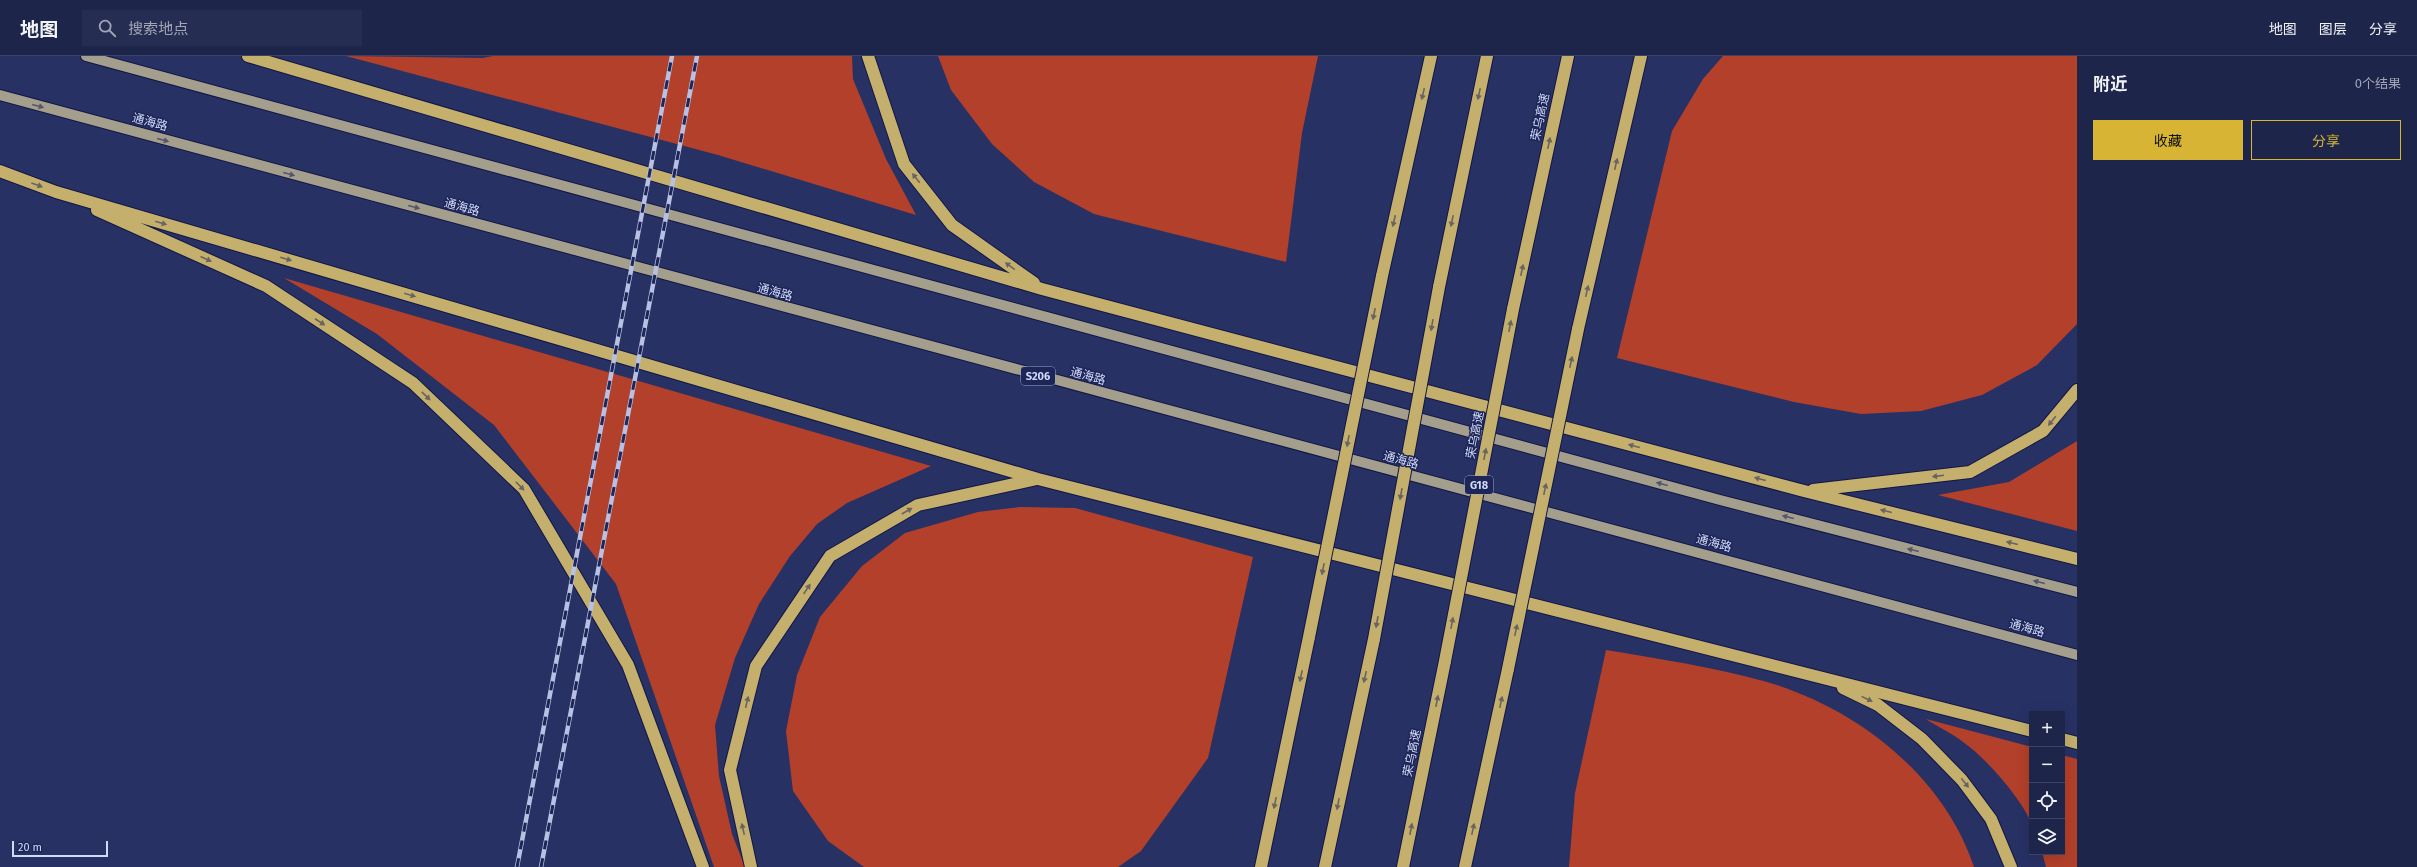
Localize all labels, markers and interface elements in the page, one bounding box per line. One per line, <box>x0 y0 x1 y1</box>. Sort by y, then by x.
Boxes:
search box <box>82 10 362 46</box>
icon: search <box>96 17 118 39</box>
text: 地图 <box>20 18 58 41</box>
text: 搜索地点 <box>128 20 188 38</box>
text: 地图 <box>2269 21 2297 38</box>
text: 图层 <box>2319 21 2347 38</box>
text: 分享 <box>2369 21 2397 38</box>
text: 附近 <box>2093 74 2127 95</box>
text: 0个结果 <box>2355 76 2401 91</box>
one-way arrow <box>1419 88 1425 100</box>
one-way arrow <box>1476 88 1482 100</box>
street label: 荣乌高速 <box>1528 92 1552 142</box>
one-way arrow <box>31 103 44 109</box>
street label: 通海路 <box>131 111 169 133</box>
button: 收藏 <box>2093 120 2243 160</box>
button: 分享 <box>2251 120 2401 160</box>
one-way arrow <box>157 137 169 143</box>
one-way arrow <box>1547 137 1553 149</box>
one-way arrow <box>1613 158 1619 170</box>
one-way arrow <box>282 171 295 177</box>
one-way arrow <box>912 173 920 184</box>
one-way arrow <box>31 182 43 188</box>
street label: 通海路 <box>443 196 481 218</box>
one-way arrow <box>408 205 420 211</box>
one-way arrow <box>1391 215 1397 227</box>
one-way arrow <box>1449 215 1455 228</box>
one-way arrow <box>155 220 167 226</box>
one-way arrow <box>280 256 292 262</box>
one-way arrow <box>201 257 213 263</box>
one-way arrow <box>1005 262 1015 270</box>
one-way arrow <box>1519 264 1525 277</box>
street label: 通海路 <box>756 281 794 303</box>
one-way arrow <box>1584 285 1590 297</box>
one-way arrow <box>405 292 417 298</box>
one-way arrow <box>1371 308 1377 320</box>
one-way arrow <box>315 318 325 326</box>
one-way arrow <box>1428 319 1434 331</box>
one-way arrow <box>1507 320 1513 333</box>
one-way arrow <box>1569 356 1575 368</box>
street label: 通海路 <box>1069 365 1107 387</box>
road number: S206 <box>1021 367 1055 385</box>
one-way arrow <box>421 391 431 401</box>
street label: 荣乌高速 <box>1464 410 1486 460</box>
one-way arrow <box>2048 415 2057 426</box>
one-way arrow <box>1345 435 1351 447</box>
one-way arrow <box>1628 443 1640 449</box>
one-way arrow <box>1482 448 1488 460</box>
street label: 通海路 <box>1382 449 1420 471</box>
one-way arrow <box>1932 472 1944 479</box>
road number: G18 <box>1465 476 1493 494</box>
one-way arrow <box>1754 476 1766 482</box>
one-way arrow <box>515 481 525 491</box>
one-way arrow <box>1656 481 1668 487</box>
one-way arrow <box>1542 483 1548 495</box>
one-way arrow <box>1397 488 1403 500</box>
one-way arrow <box>901 507 913 514</box>
one-way arrow <box>1880 508 1892 514</box>
one-way arrow <box>1781 514 1793 520</box>
street label: 通海路 <box>1695 532 1733 554</box>
one-way arrow <box>2006 540 2018 546</box>
one-way arrow <box>1907 546 1920 552</box>
one-way arrow <box>1320 563 1326 575</box>
one-way arrow <box>2033 579 2045 585</box>
one-way arrow <box>803 584 811 595</box>
one-way arrow <box>1374 616 1380 628</box>
one-way arrow <box>1450 617 1456 629</box>
street label: 通海路 <box>2008 617 2046 639</box>
one-way arrow <box>1513 624 1519 637</box>
one-way arrow <box>1298 669 1304 682</box>
one-way arrow <box>1362 671 1368 683</box>
one-way arrow <box>1434 695 1440 708</box>
one-way arrow <box>744 696 750 709</box>
one-way arrow <box>1498 696 1504 708</box>
one-way arrow <box>1861 696 1872 702</box>
map controls <box>2029 711 2065 855</box>
button: + <box>2029 711 2065 747</box>
street label: 荣乌高速 <box>1401 728 1423 778</box>
button: − <box>2029 747 2065 783</box>
one-way arrow <box>1960 778 1969 789</box>
button: locate <box>2029 783 2065 819</box>
one-way arrow <box>1271 797 1277 809</box>
one-way arrow <box>1334 798 1340 810</box>
button: layers <box>2029 819 2065 855</box>
one-way arrow <box>739 823 745 835</box>
one-way arrow <box>1408 823 1414 835</box>
one-way arrow <box>1471 823 1477 835</box>
scale bar <box>12 839 108 858</box>
text: 20 m <box>18 841 42 854</box>

